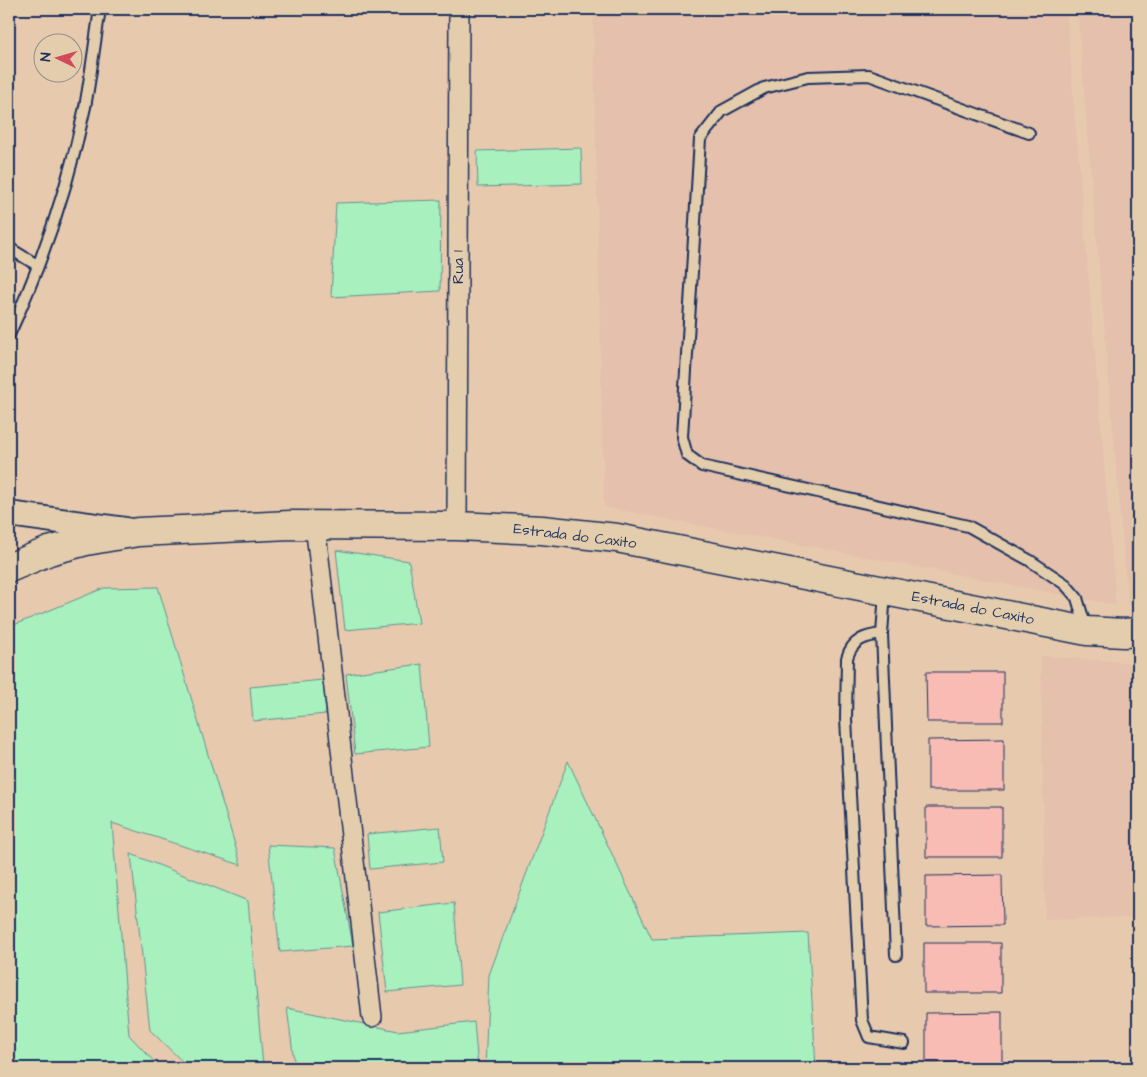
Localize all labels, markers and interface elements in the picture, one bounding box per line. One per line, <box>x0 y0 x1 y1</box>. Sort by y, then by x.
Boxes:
north arrow <box>32 32 82 82</box>
text: N <box>36 51 56 62</box>
street label: Rua 1 <box>448 250 469 284</box>
street label: Estrada do Caxito <box>512 518 638 554</box>
street label: Estrada do Caxito <box>910 586 1036 630</box>

